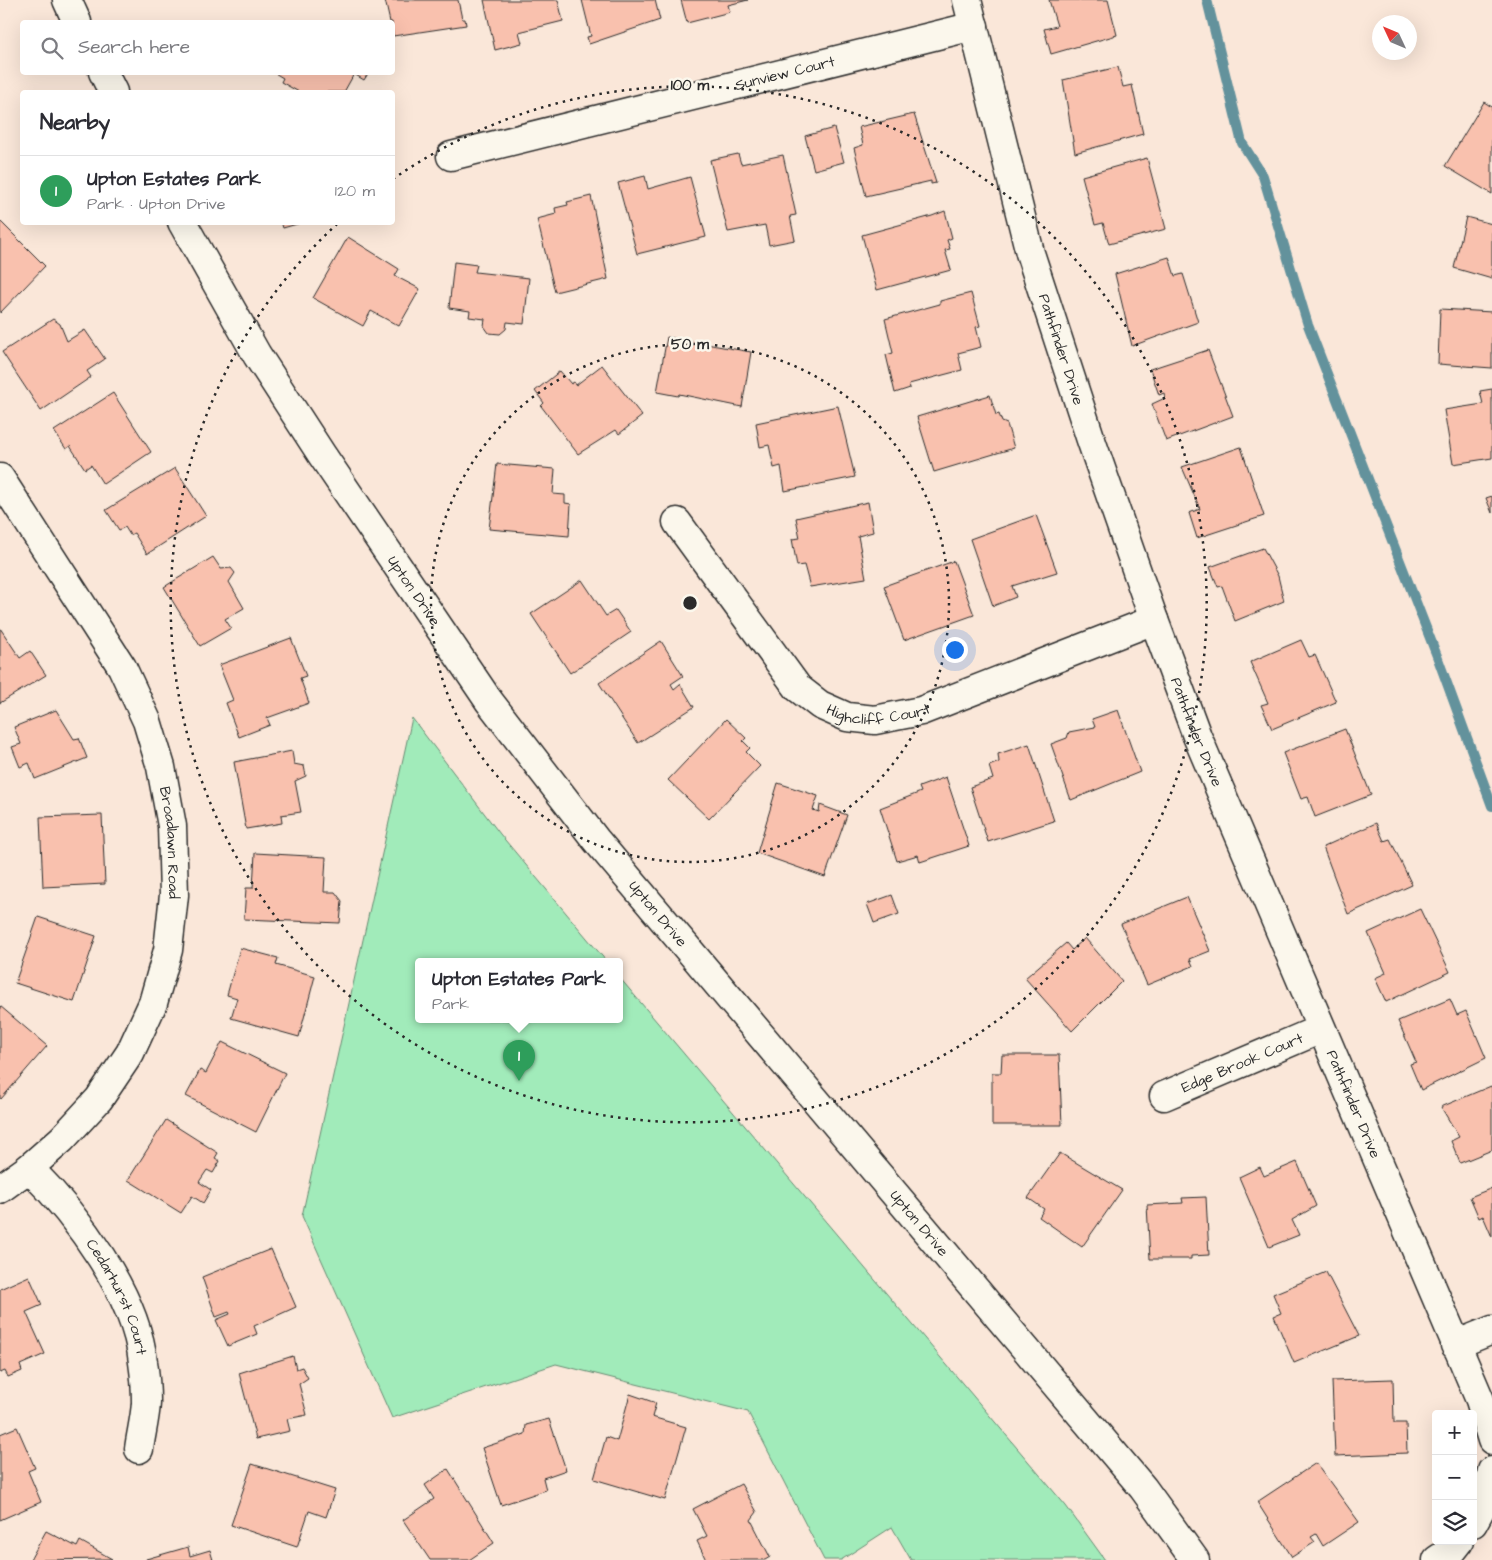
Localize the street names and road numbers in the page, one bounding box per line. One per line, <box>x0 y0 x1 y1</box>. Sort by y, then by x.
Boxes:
street label: Sunview Court <box>733 51 837 96</box>
street label: Pathfinder Drive <box>1033 291 1089 408</box>
street label: Upton Drive <box>382 552 445 630</box>
street label: Pathfinder Drive <box>1165 675 1227 790</box>
street label: Highcliff Court <box>823 698 933 731</box>
street label: Broadlawn Road <box>154 785 184 899</box>
street label: Upton Drive <box>624 876 692 952</box>
street label: Edge Brook Court <box>1178 1028 1307 1098</box>
street label: Pathfinder Drive <box>1321 1047 1386 1162</box>
street label: Upton Drive <box>885 1186 953 1261</box>
street label: Cedarhurst Court <box>81 1235 152 1356</box>

